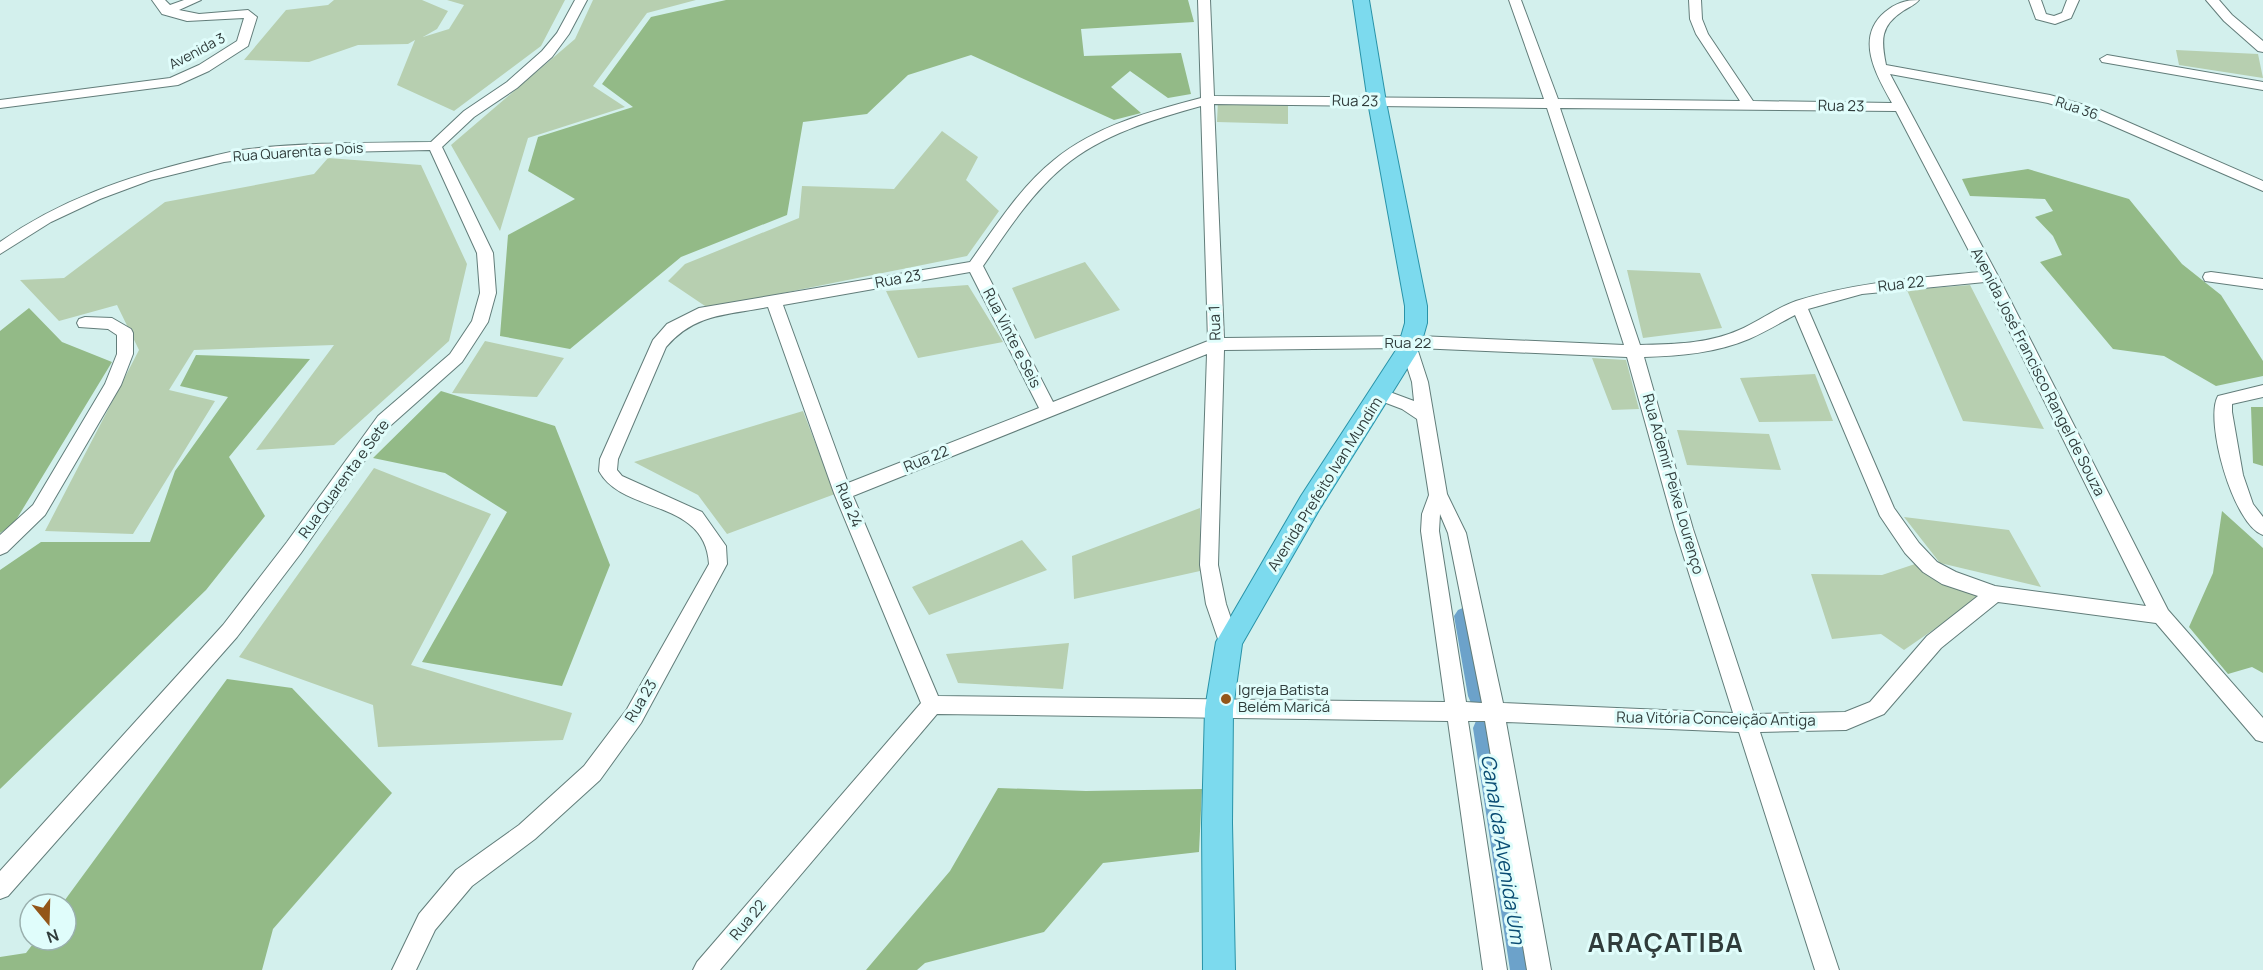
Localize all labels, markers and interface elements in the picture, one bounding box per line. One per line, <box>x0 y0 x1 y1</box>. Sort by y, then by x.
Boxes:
street label: Avenida 3 <box>165 28 228 73</box>
street label: Rua 23 <box>1332 90 1378 111</box>
street label: Rua 36 <box>2053 91 2101 124</box>
street label: Rua 23 <box>1818 95 1864 116</box>
street label: Rua Quarenta e Dois <box>232 137 364 166</box>
street label: Avenida José Francisco Rangel de Souza <box>1966 244 2111 500</box>
street label: Rua 23 <box>873 264 923 293</box>
street label: Rua 22 <box>1876 270 1925 297</box>
street label: Rua Vinte e Seis <box>978 284 1047 391</box>
street label: Rua 1 <box>1203 305 1226 341</box>
street label: Rua 22 <box>1385 332 1431 353</box>
street label: Rua Ademir Peixe Lourenço <box>1638 391 1709 577</box>
street label: Avenida Prefeito Ivan Mundim <box>1262 393 1387 575</box>
street label: Rua Quarenta e Sete <box>293 415 394 542</box>
street label: Rua 22 <box>900 440 951 477</box>
street label: Rua 24 <box>831 479 868 531</box>
street label: Rua 23 <box>620 675 662 726</box>
place label: Igreja Batista Belém Maricá <box>1238 679 1330 717</box>
marker: Igreja Batista Belém Maricá <box>1219 692 1233 706</box>
street label: Rua Vitória Conceição Antiga <box>1616 706 1816 731</box>
water label: Canal da Avenida Um <box>1475 752 1532 948</box>
north arrow <box>18 892 78 952</box>
street label: Rua 22 <box>725 895 771 944</box>
text: N <box>44 924 62 948</box>
district label: ARAÇATIBA <box>1588 924 1744 960</box>

